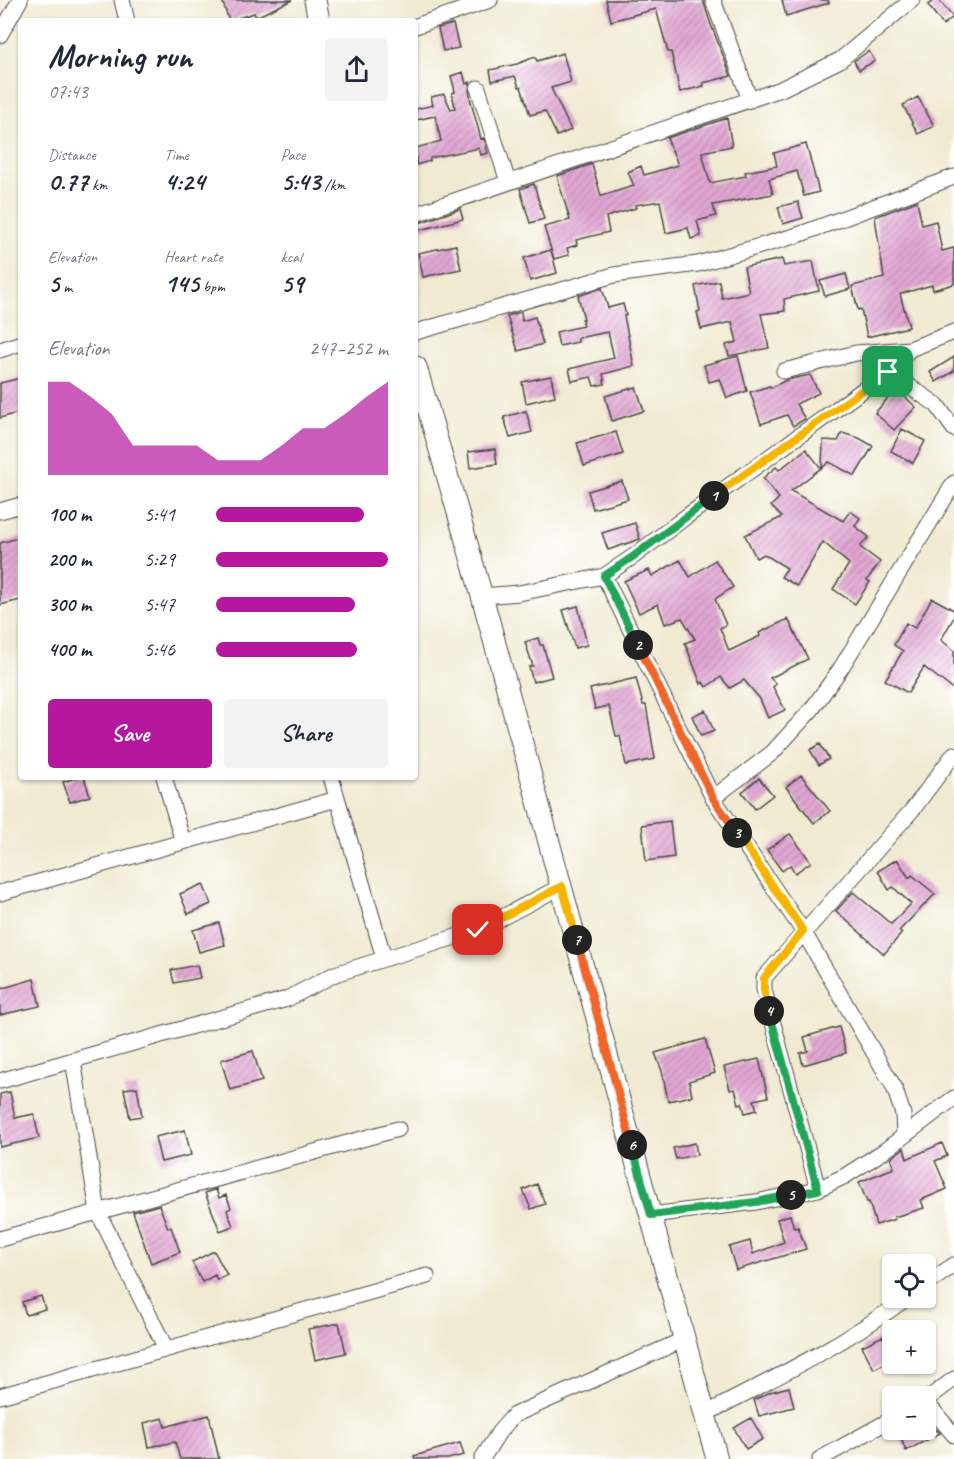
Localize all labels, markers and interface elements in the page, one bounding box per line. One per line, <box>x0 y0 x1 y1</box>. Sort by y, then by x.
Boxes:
text: Morning run <box>48 35 192 77</box>
button: share <box>325 38 388 101</box>
text: 07:43 <box>48 79 88 104</box>
text: Distance <box>48 145 96 165</box>
text: Time <box>164 145 189 165</box>
text: Pace <box>281 145 305 165</box>
text: 0.77 <box>48 165 88 198</box>
text: 4:24 <box>164 165 205 198</box>
text: 5:43 <box>281 165 321 198</box>
text: km <box>88 175 108 195</box>
text: /km <box>321 175 345 195</box>
text: Elevation <box>48 247 97 267</box>
text: Heart rate <box>164 247 223 267</box>
text: kcal <box>281 247 302 267</box>
text: 5 <box>48 267 59 300</box>
text: 145 <box>164 267 199 300</box>
text: 59 <box>281 267 303 300</box>
text: m <box>59 277 72 297</box>
text: bpm <box>199 277 225 297</box>
text: Elevation <box>48 336 110 361</box>
text: 247–252 m <box>309 336 388 361</box>
pin <box>862 346 913 397</box>
icon: arrive <box>871 355 904 388</box>
pin: 1 <box>699 481 729 511</box>
text: 1 <box>710 486 718 506</box>
text: 100 m <box>48 502 91 527</box>
text: 5:41 <box>144 502 175 527</box>
text: 200 m <box>48 547 91 572</box>
text: 5:29 <box>144 547 175 572</box>
text: 300 m <box>48 592 91 617</box>
text: 5:47 <box>144 592 175 617</box>
pin: 2 <box>623 630 653 660</box>
text: 2 <box>634 635 642 655</box>
text: 400 m <box>48 637 91 662</box>
text: 5:46 <box>144 637 175 662</box>
button: Save <box>48 699 212 768</box>
button: Share <box>224 699 388 768</box>
pin: 3 <box>722 818 752 848</box>
text: 3 <box>733 823 741 843</box>
pin <box>452 904 503 955</box>
icon: check <box>461 913 494 946</box>
pin: 7 <box>562 925 592 955</box>
text: 7 <box>573 930 581 950</box>
pin: 4 <box>754 996 784 1026</box>
text: 4 <box>765 1001 773 1021</box>
pin: 6 <box>617 1130 647 1160</box>
text: 6 <box>628 1135 636 1155</box>
pin: 5 <box>776 1180 806 1210</box>
text: 5 <box>788 1185 794 1205</box>
map controls <box>882 1254 936 1440</box>
button: locate <box>882 1254 936 1308</box>
button: + <box>882 1320 936 1374</box>
button: − <box>882 1386 936 1440</box>

